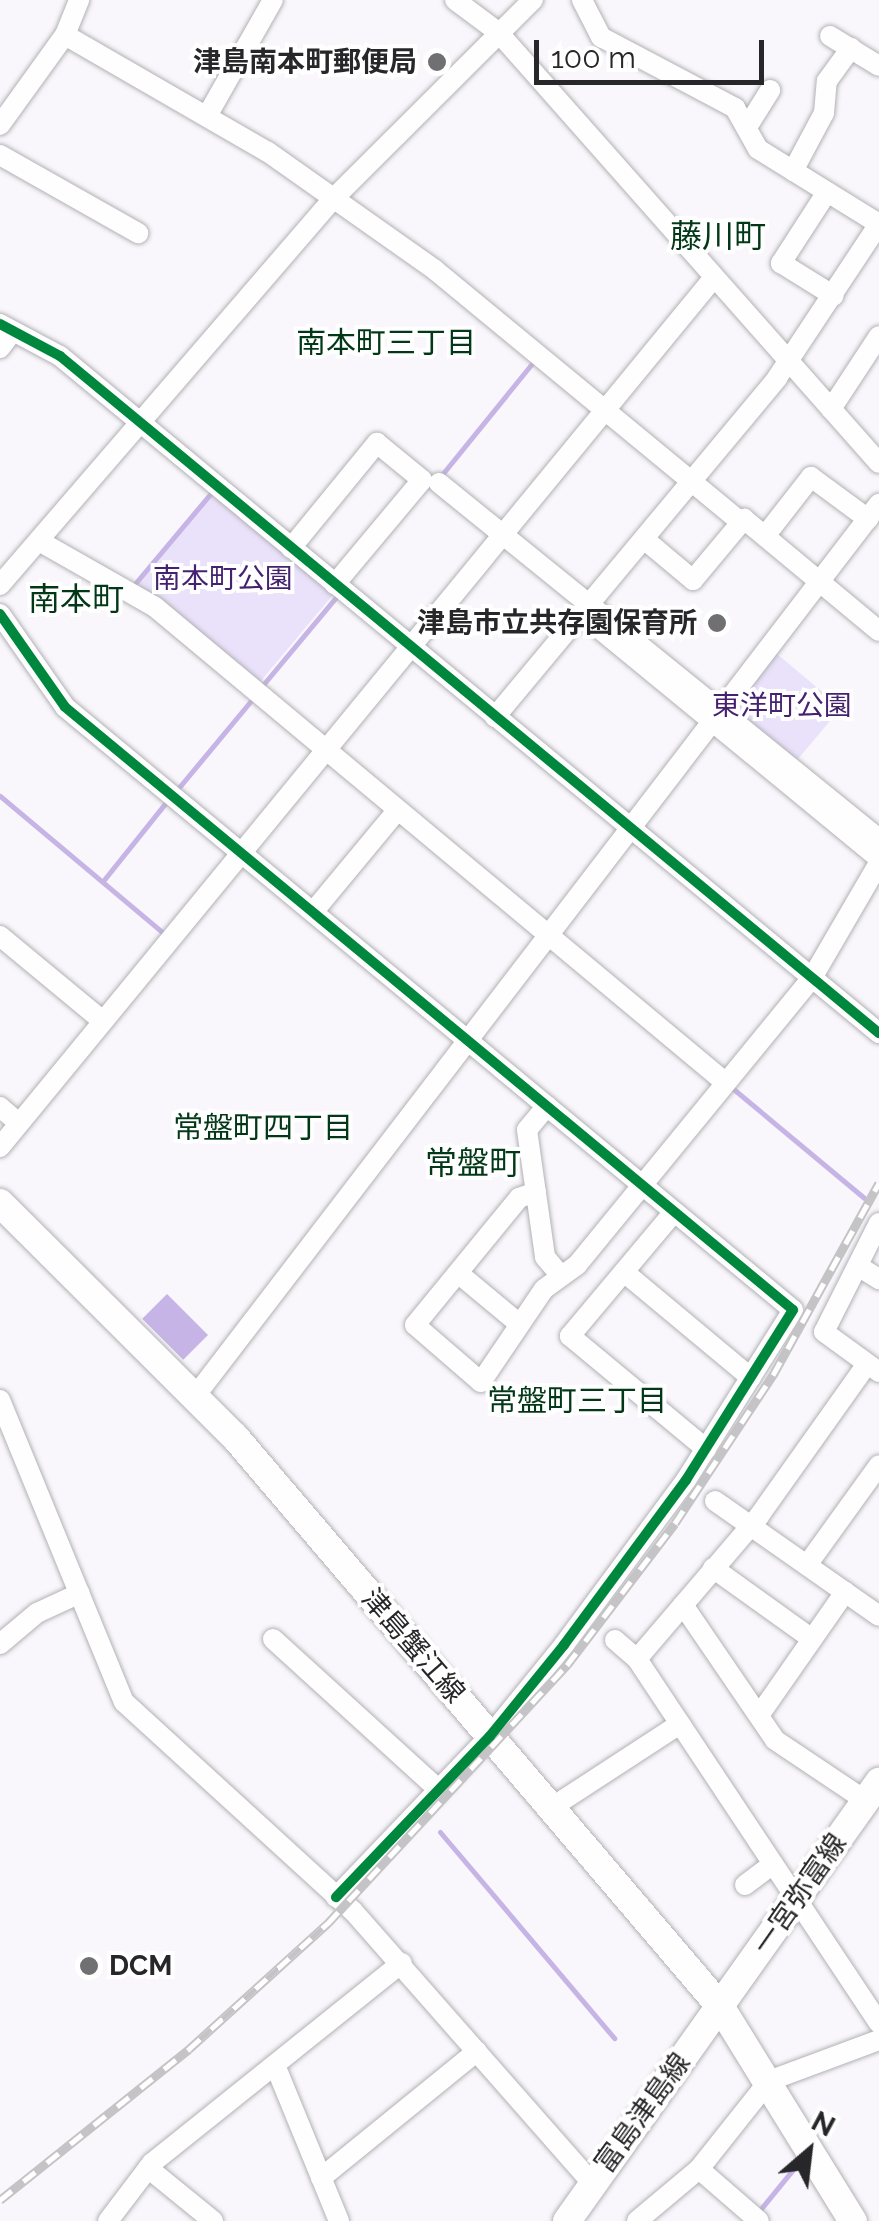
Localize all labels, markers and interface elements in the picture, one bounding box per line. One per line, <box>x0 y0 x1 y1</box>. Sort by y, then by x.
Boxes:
scale bar <box>539 20 769 82</box>
text: 100 m <box>551 40 636 75</box>
place label: 津島南本町郵便局 <box>193 45 417 79</box>
marker: 津島南本町郵便局 <box>426 51 448 73</box>
district label: 藤川町 <box>670 217 766 255</box>
district label: 南本町三丁目 <box>296 325 476 361</box>
park label: 南本町公園 <box>153 562 293 596</box>
district label: 南本町 <box>28 580 124 618</box>
place label: 津島市立共存園保育所 <box>417 606 697 640</box>
marker: 津島市立共存園保育所 <box>706 612 728 634</box>
park label: 東洋町公園 <box>712 689 852 723</box>
district label: 常盤町四丁目 <box>173 1110 353 1146</box>
district label: 常盤町 <box>425 1144 521 1182</box>
district label: 常盤町三丁目 <box>487 1383 667 1419</box>
street label: 津島蟹江線 <box>354 1582 472 1710</box>
street label: 一宮弥富線 <box>746 1827 854 1961</box>
place label: DCM <box>109 1949 172 1983</box>
marker: DCM <box>78 1955 100 1977</box>
street label: 富島津島線 <box>588 2046 698 2180</box>
north arrow <box>759 2101 859 2201</box>
text: N <box>806 2104 841 2144</box>

